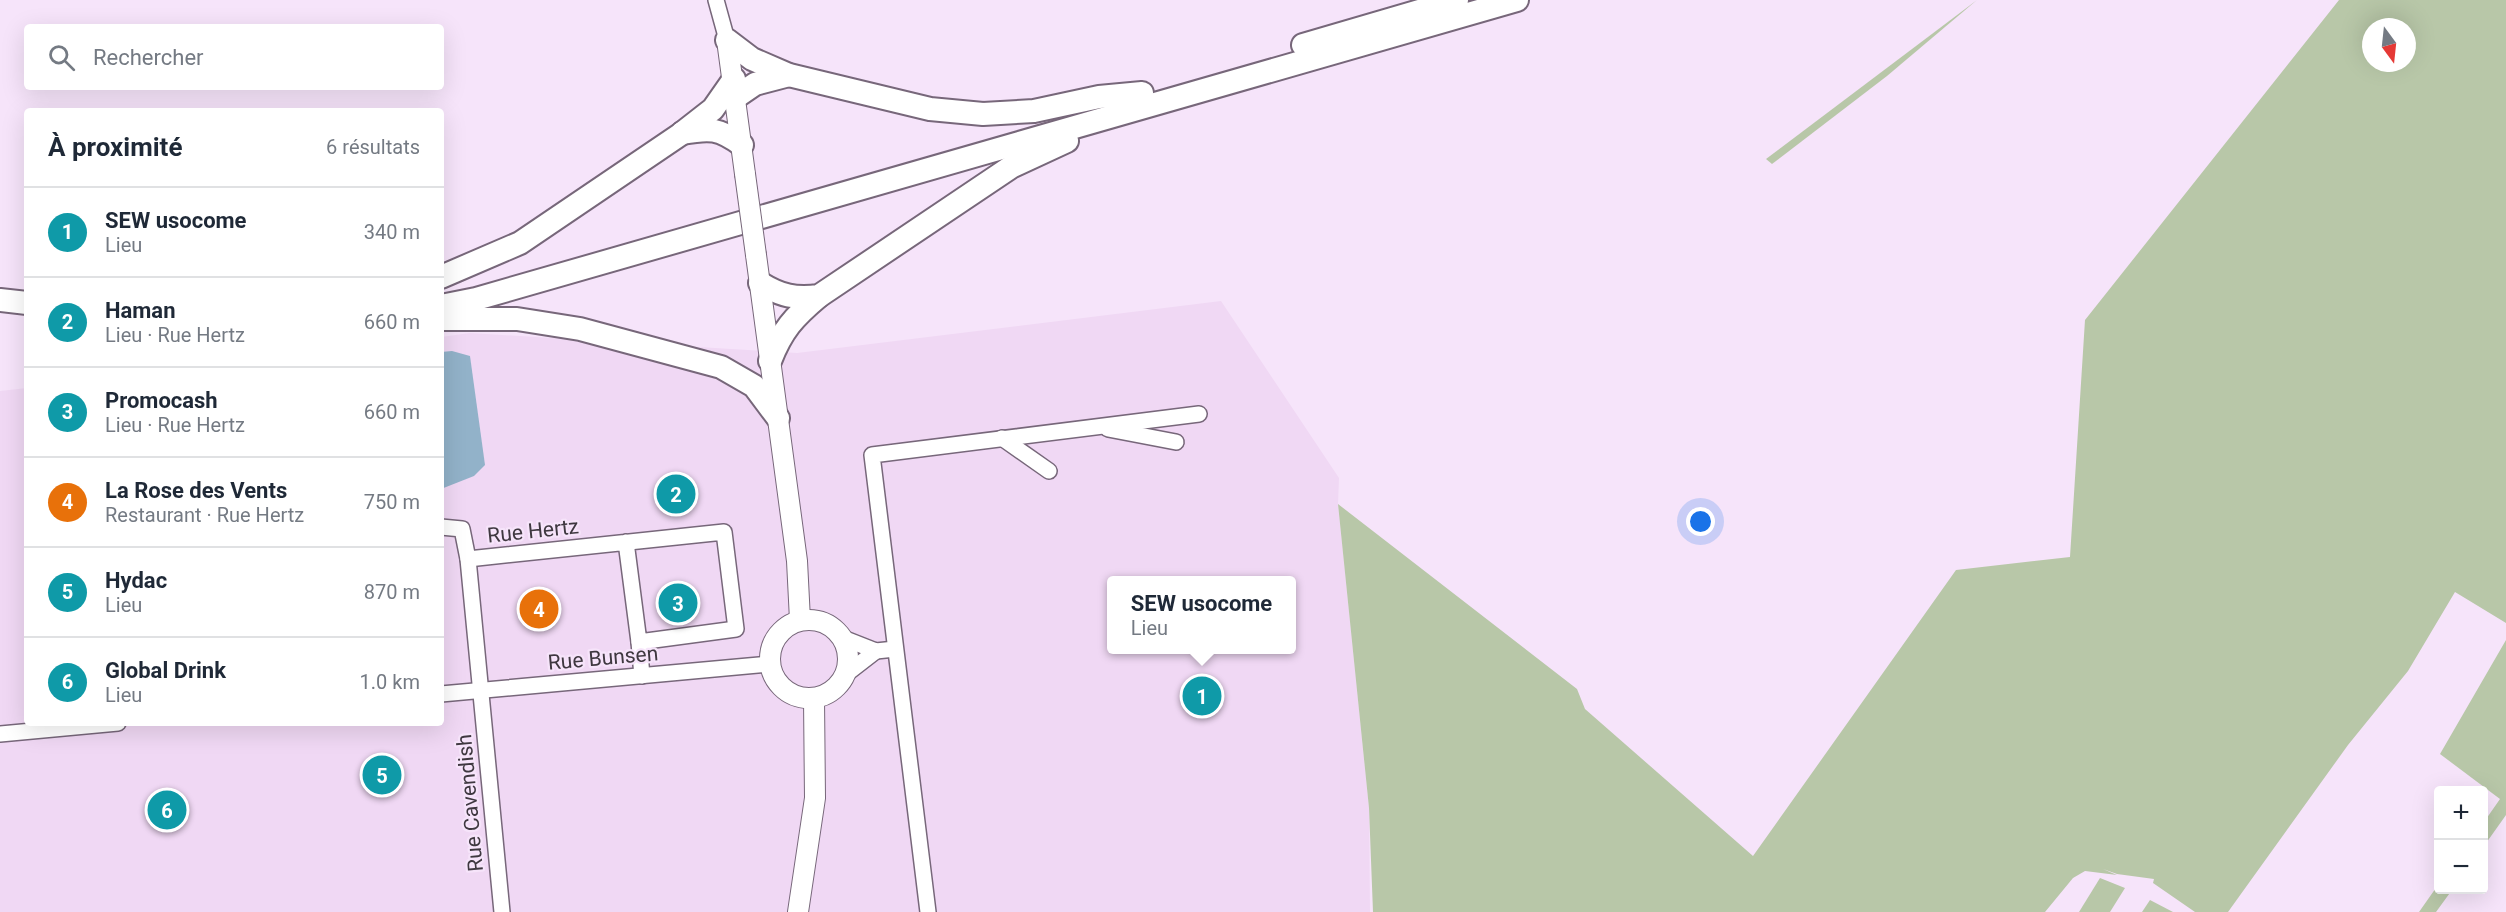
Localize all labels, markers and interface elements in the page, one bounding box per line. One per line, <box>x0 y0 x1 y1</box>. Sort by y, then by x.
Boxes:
north arrow <box>2362 18 2416 72</box>
search box <box>24 24 444 90</box>
icon: search <box>45 41 78 74</box>
text: Rechercher <box>93 45 204 70</box>
text: À proximité <box>48 132 182 162</box>
text: 6 résultats <box>326 135 420 159</box>
text: SEW usocome <box>105 208 247 233</box>
text: 1 <box>62 220 73 244</box>
text: 340 m <box>364 220 420 244</box>
text: Lieu <box>105 233 142 257</box>
text: Haman <box>105 298 175 323</box>
text: 2 <box>62 310 73 334</box>
text: 660 m <box>364 310 420 334</box>
text: Lieu · Rue Hertz <box>105 323 245 347</box>
text: Promocash <box>105 388 218 413</box>
text: 3 <box>62 400 73 424</box>
text: 660 m <box>364 400 420 424</box>
text: Lieu · Rue Hertz <box>105 413 245 437</box>
pin: 2 <box>656 472 696 516</box>
text: La Rose des Vents <box>105 478 287 503</box>
text: 4 <box>62 490 73 514</box>
text: 750 m <box>364 490 420 514</box>
text: Restaurant · Rue Hertz <box>105 503 304 527</box>
your location <box>1686 507 1715 536</box>
street label: Rue Hertz <box>486 514 580 548</box>
text: Hydac <box>105 568 167 593</box>
popup <box>1107 576 1296 654</box>
text: 5 <box>62 580 73 604</box>
text: 870 m <box>364 580 420 604</box>
pin: 3 <box>658 580 698 626</box>
pin: 4 <box>520 586 558 632</box>
text: SEW usocome <box>1131 591 1272 616</box>
text: Lieu <box>105 593 142 617</box>
text: Lieu <box>1131 616 1168 640</box>
street label: Rue Bunsen <box>547 641 659 675</box>
text: Global Drink <box>105 658 226 683</box>
text: 6 <box>62 670 73 694</box>
text: 1.0 km <box>360 670 420 694</box>
pin: 1 <box>1182 674 1222 718</box>
text: Lieu <box>105 683 142 707</box>
street label: Rue Cavendish <box>452 733 488 873</box>
pin: 5 <box>362 752 401 798</box>
map controls <box>2434 786 2488 894</box>
button: + <box>2434 786 2488 840</box>
pin: 6 <box>148 788 186 832</box>
button: − <box>2434 840 2488 894</box>

